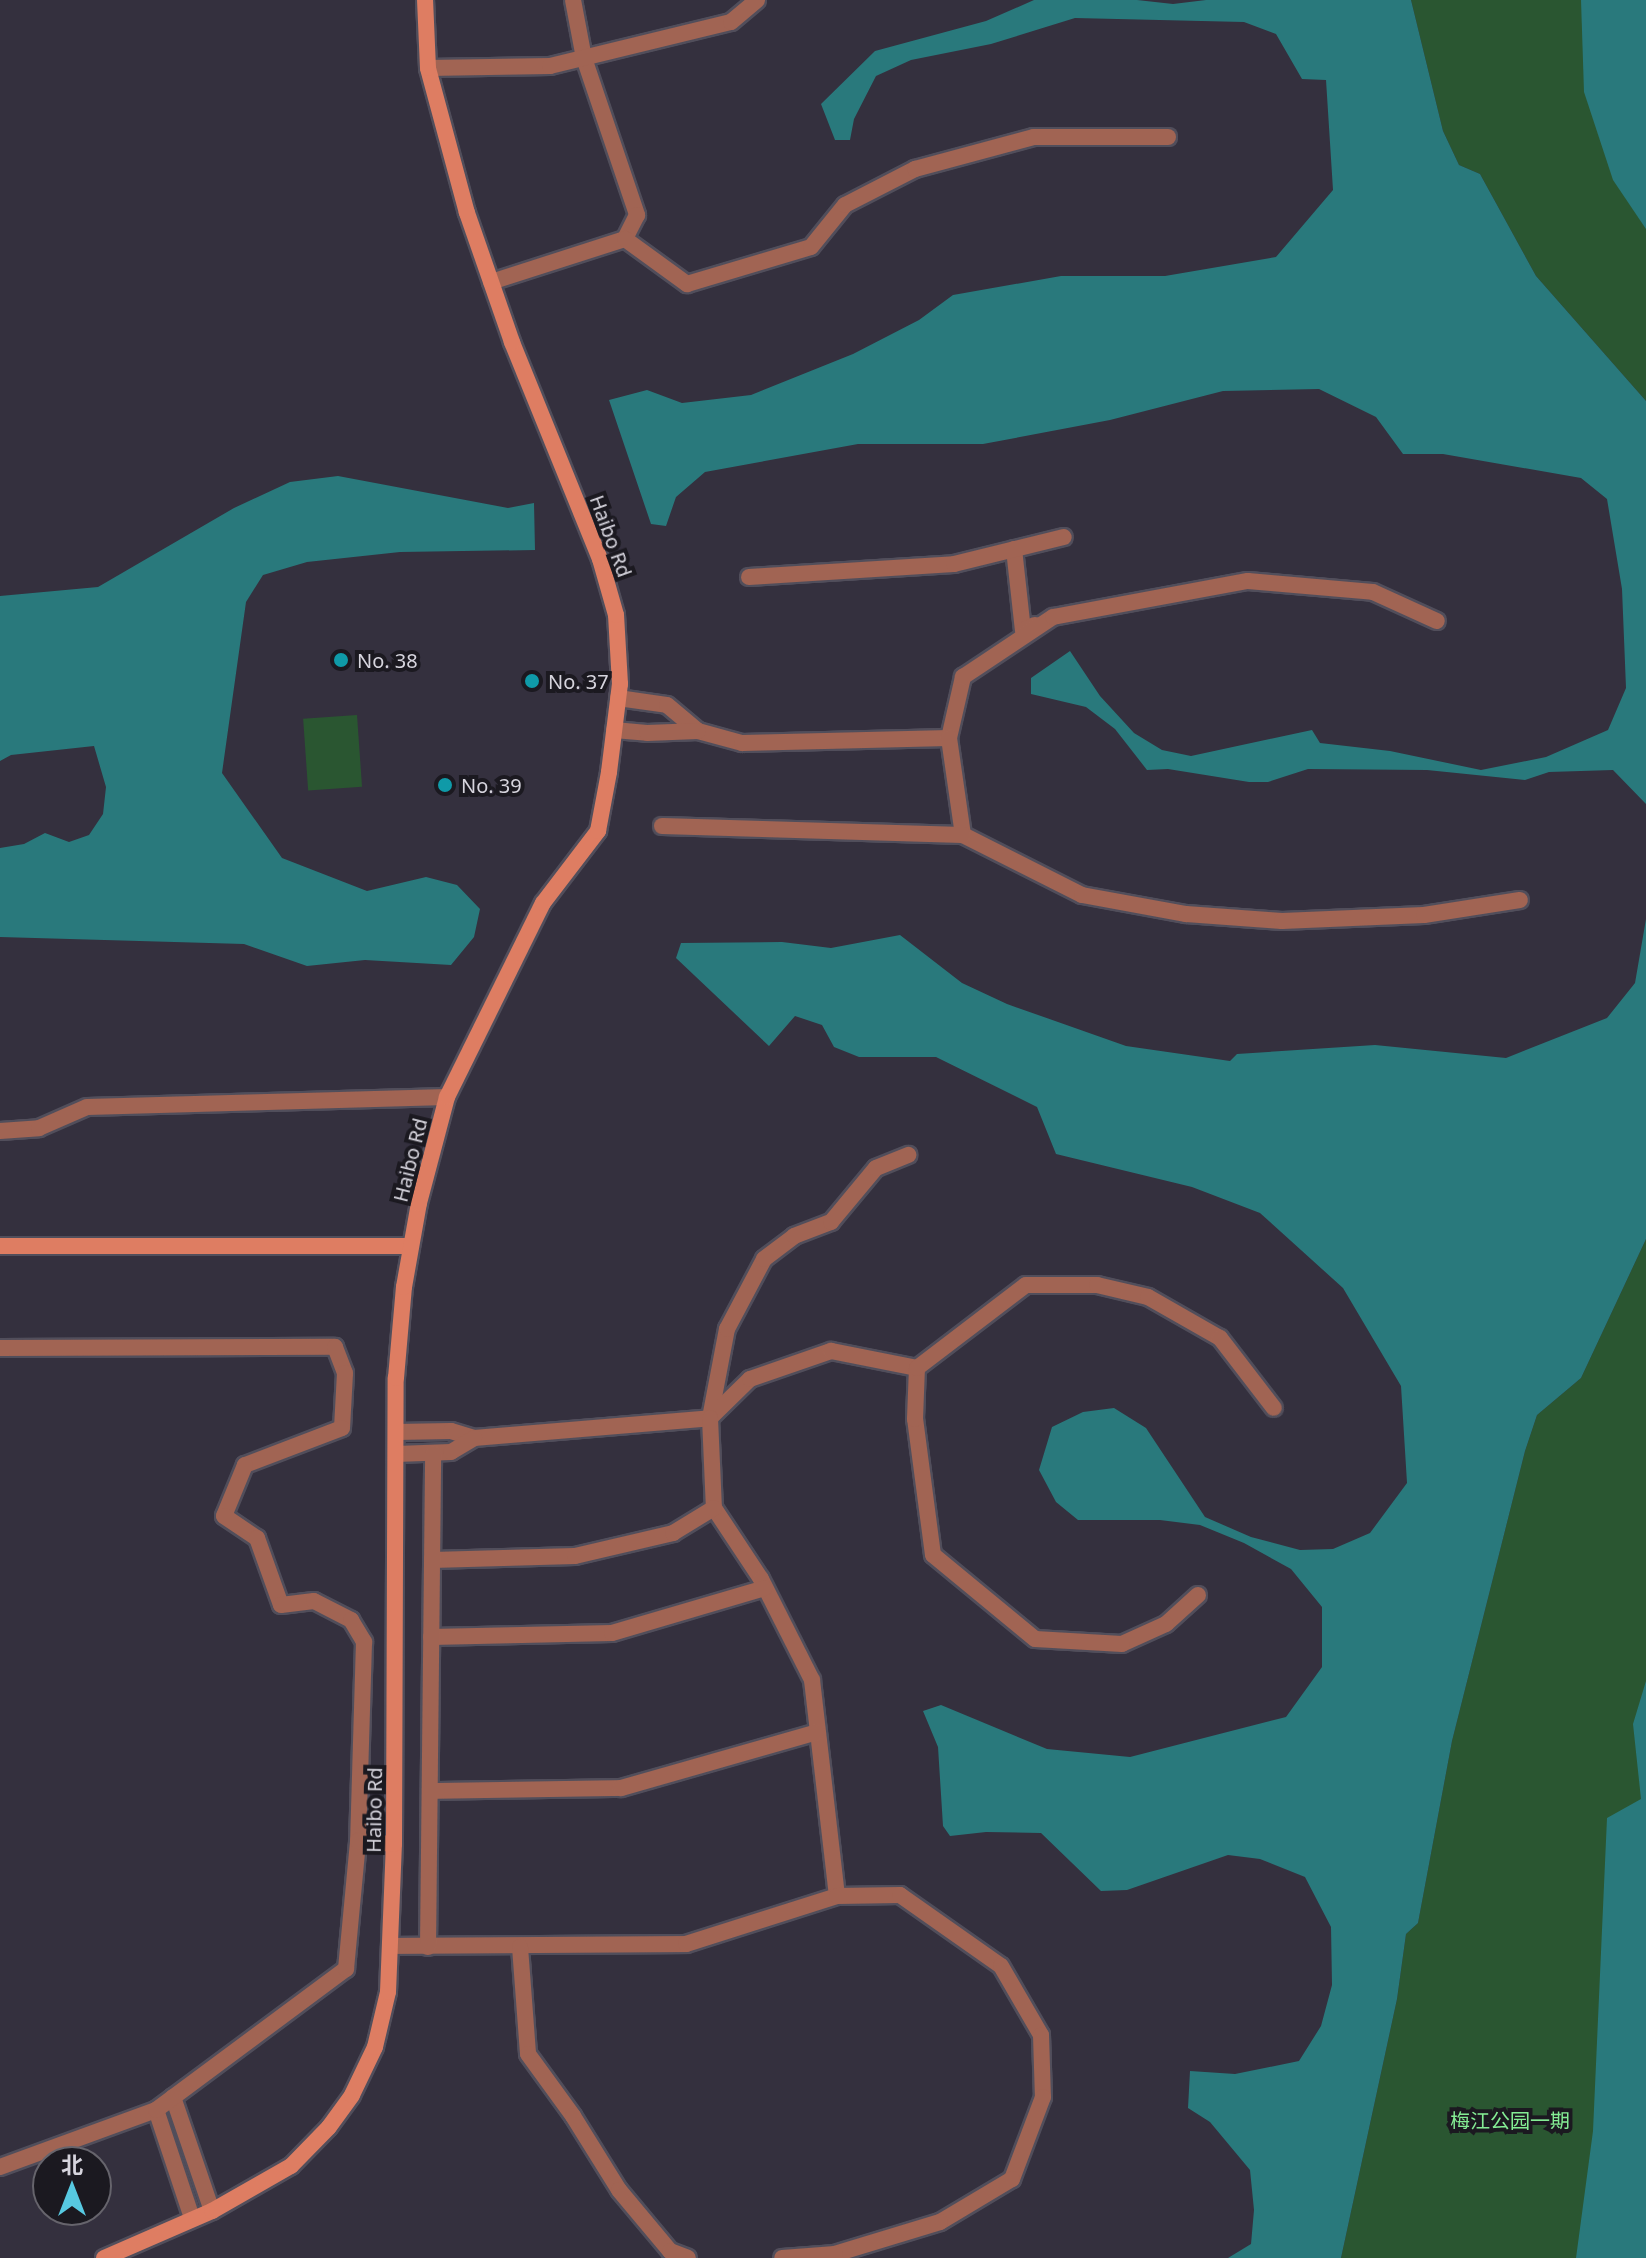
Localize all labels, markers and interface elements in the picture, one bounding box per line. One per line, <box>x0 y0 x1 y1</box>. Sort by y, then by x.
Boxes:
street label: Haibo Rd <box>585 492 637 580</box>
place label: No. 38 <box>357 648 418 672</box>
marker: No. 38 <box>332 651 350 669</box>
place label: No. 37 <box>548 669 609 693</box>
marker: No. 37 <box>523 672 541 690</box>
place label: No. 39 <box>461 773 522 797</box>
marker: No. 39 <box>436 776 454 794</box>
street label: Haibo Rd <box>388 1116 432 1204</box>
street label: Haibo Rd <box>361 1767 387 1853</box>
park label: 梅江公园一期 <box>1450 2108 1570 2132</box>
north arrow <box>32 2146 112 2226</box>
text: 北 <box>61 2149 83 2179</box>

